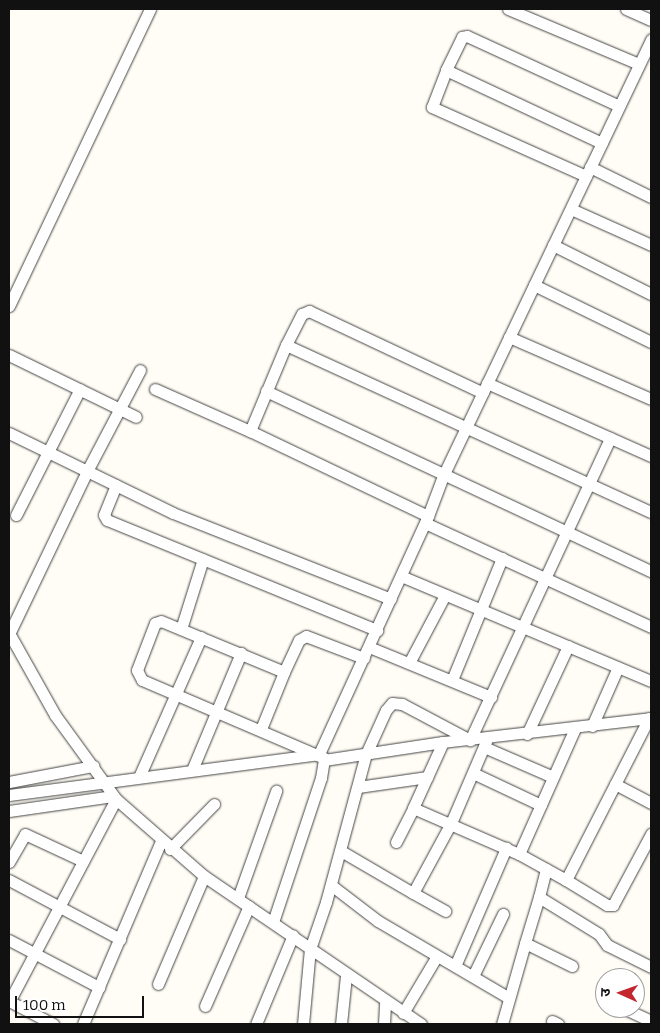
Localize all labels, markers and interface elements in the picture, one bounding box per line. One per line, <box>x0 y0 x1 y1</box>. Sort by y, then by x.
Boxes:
north arrow <box>595 968 645 1018</box>
scale bar <box>18 986 146 1018</box>
text: उ <box>597 988 614 997</box>
text: 100 m <box>23 996 66 1014</box>

